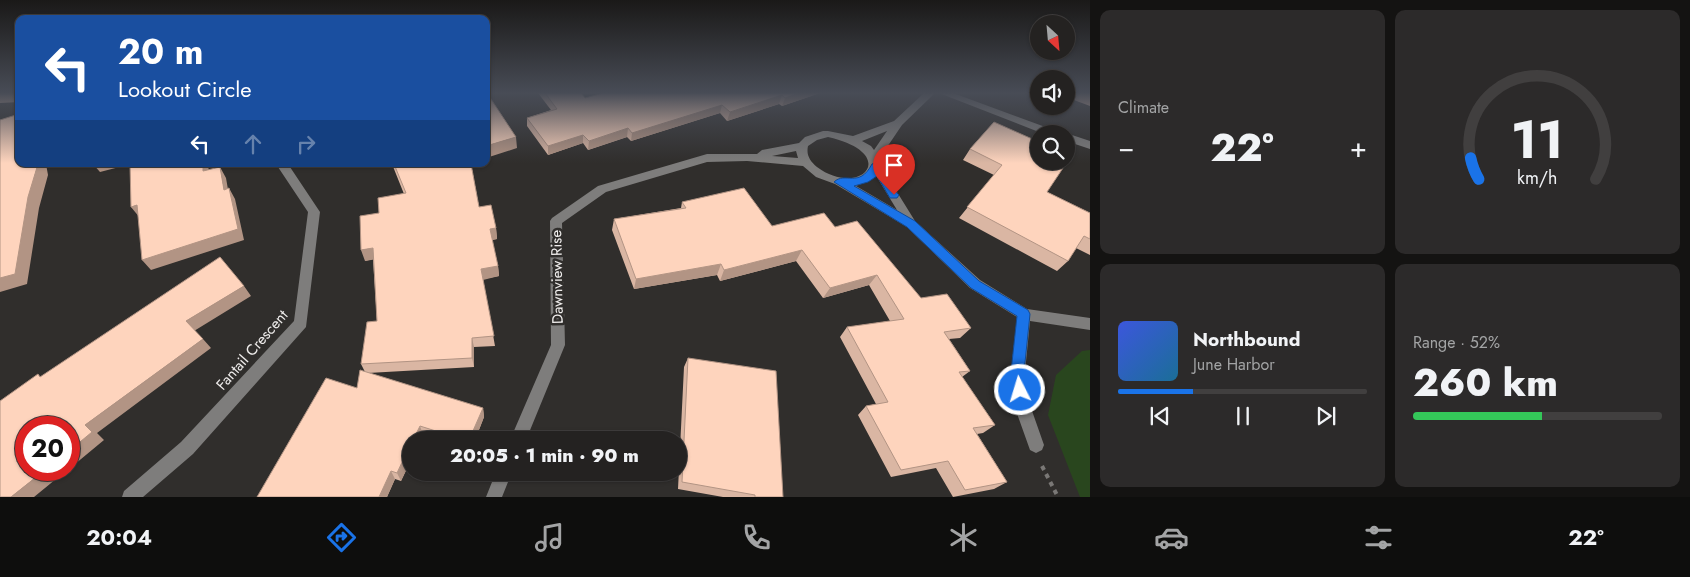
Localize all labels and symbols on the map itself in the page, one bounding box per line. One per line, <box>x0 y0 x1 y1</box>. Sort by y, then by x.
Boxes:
north arrow <box>1030 15 1075 60</box>
pin <box>873 144 915 195</box>
street label: Dawnview Rise <box>545 229 569 324</box>
street label: Fantail Crescent <box>211 305 293 395</box>
position arrow <box>993 363 1045 415</box>
speed limit sign: 20 <box>15 416 80 481</box>

